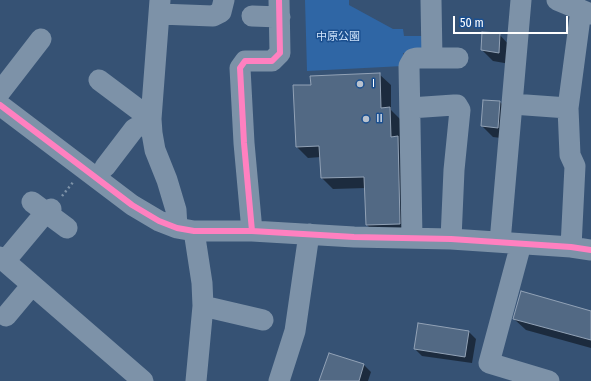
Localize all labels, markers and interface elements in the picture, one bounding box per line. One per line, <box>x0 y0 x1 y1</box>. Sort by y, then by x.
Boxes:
scale bar <box>455 8 570 34</box>
text: 50 m <box>460 16 484 30</box>
park label: 中原公園 <box>316 30 360 44</box>
place label: Ⅰ <box>368 77 379 91</box>
marker: Ⅰ <box>355 79 365 89</box>
place label: Ⅱ <box>374 112 385 126</box>
marker: Ⅱ <box>361 114 371 124</box>

